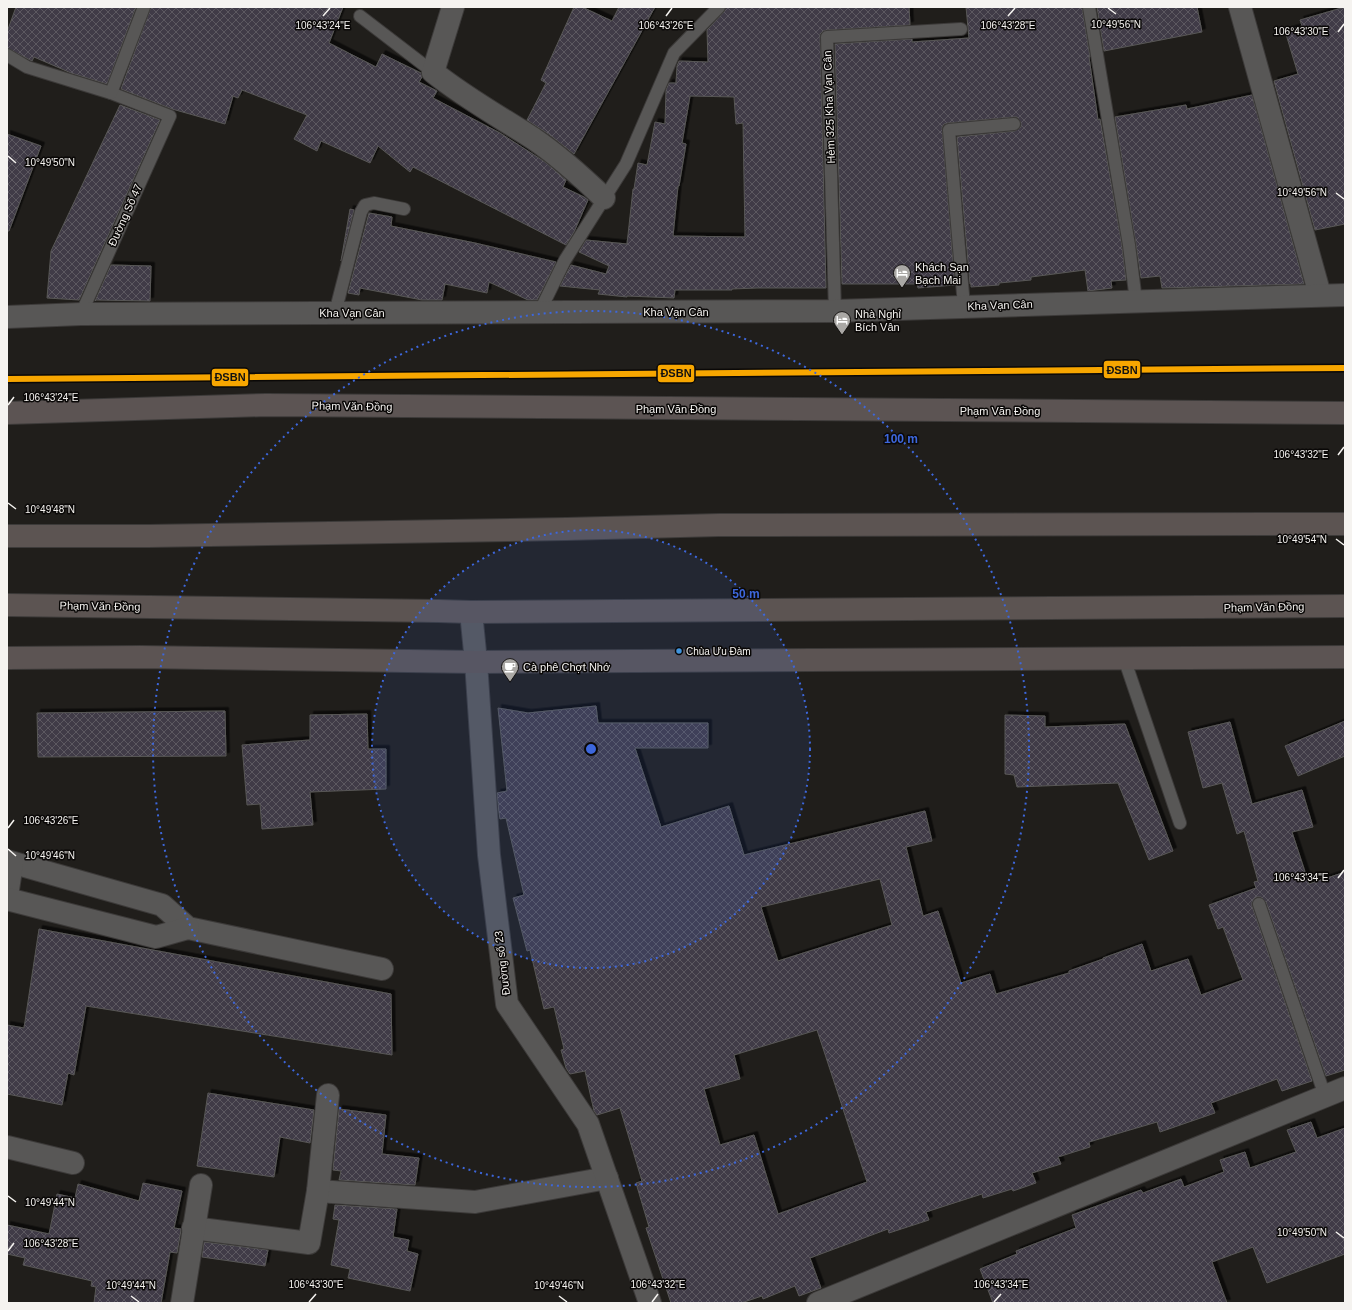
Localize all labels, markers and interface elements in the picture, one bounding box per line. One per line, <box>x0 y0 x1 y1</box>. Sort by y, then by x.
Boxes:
text: 10°49'56"N <box>1091 19 1141 30</box>
text: 106°43'24"E <box>295 20 351 31</box>
text: 106°43'26"E <box>638 20 694 31</box>
text: 106°43'28"E <box>980 20 1036 31</box>
text: 106°43'30"E <box>1273 26 1329 37</box>
street label: Hẻm 325 Kha Vạn Cân <box>821 50 837 164</box>
text: 10°49'50"N <box>25 157 75 168</box>
street label: Đường Số 47 <box>106 182 144 248</box>
text: 10°49'56"N <box>1277 187 1327 198</box>
place label: Khách Sạn Bạch Mai <box>915 261 969 286</box>
hotel icon: Khách Sạn Bạch Mai <box>892 263 912 288</box>
street label: Kha Vạn Cân <box>967 298 1033 312</box>
street label: Kha Vạn Cân <box>643 306 709 318</box>
street label: Kha Vạn Cân <box>319 307 385 319</box>
place label: Nhà Nghỉ Bích Vân <box>855 308 901 333</box>
hotel icon: Nhà Nghỉ Bích Vân <box>832 310 852 335</box>
line badge: ĐSBN <box>1103 360 1141 379</box>
line badge: ĐSBN <box>657 364 695 383</box>
text: ĐSBN <box>1106 364 1138 376</box>
text: ĐSBN <box>660 367 692 379</box>
line badge: ĐSBN <box>211 368 249 387</box>
text: ĐSBN <box>214 371 246 383</box>
text: 106°43'24"E <box>23 392 79 403</box>
street label: Phạm Văn Đồng <box>312 399 392 413</box>
street label: Phạm Văn Đồng <box>636 403 716 415</box>
street label: Phạm Văn Đồng <box>960 405 1040 417</box>
text: 100 m <box>884 432 918 446</box>
text: 106°43'32"E <box>1273 449 1329 460</box>
text: 10°49'48"N <box>25 504 75 515</box>
text: 10°49'54"N <box>1277 534 1327 545</box>
text: 50 m <box>732 587 760 601</box>
street label: Phạm Văn Đồng <box>60 599 140 613</box>
street label: Phạm Văn Đồng <box>1224 600 1304 614</box>
marker: Chùa Ưu Đàm <box>674 646 684 656</box>
place label: Chùa Ưu Đàm <box>686 646 751 657</box>
cafe icon: Cà phê Chợt Nhớ <box>500 657 520 682</box>
place label: Cà phê Chợt Nhớ <box>523 661 610 673</box>
centre of rings <box>584 742 598 756</box>
text: 106°43'26"E <box>23 815 79 826</box>
text: 10°49'46"N <box>25 850 75 861</box>
text: 106°43'34"E <box>1273 872 1329 883</box>
street label: Đường số 23 <box>492 930 512 996</box>
text: 10°49'44"N <box>25 1197 75 1208</box>
text: 10°49'50"N <box>1277 1227 1327 1238</box>
text: 106°43'28"E <box>23 1238 79 1249</box>
text: 106°43'30"E <box>288 1279 344 1290</box>
text: 106°43'32"E <box>630 1279 686 1290</box>
text: 106°43'34"E <box>973 1279 1029 1290</box>
text: 10°49'44"N <box>106 1280 156 1291</box>
text: 10°49'46"N <box>534 1280 584 1291</box>

